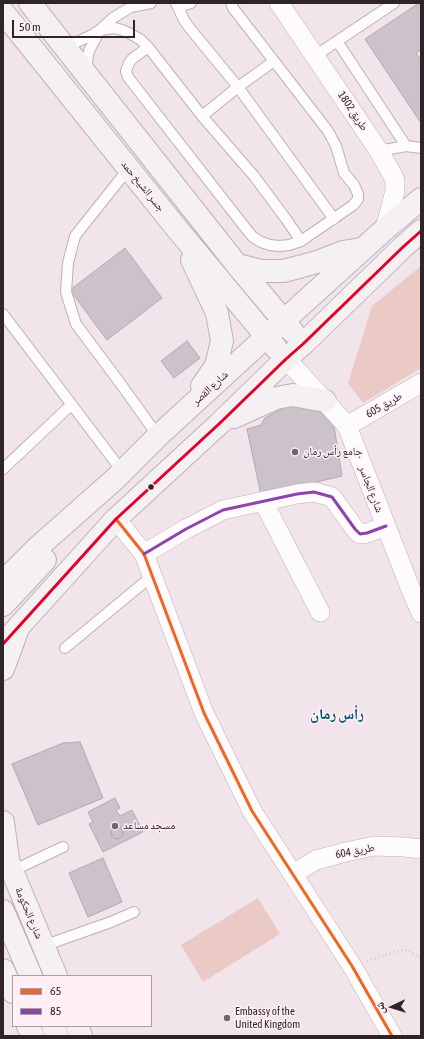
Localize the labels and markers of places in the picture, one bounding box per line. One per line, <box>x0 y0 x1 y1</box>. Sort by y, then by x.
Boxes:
place label: جامع رأس رمان <box>303 445 363 459</box>
marker: جامع رأس رمان <box>290 447 300 457</box>
unlabelled marker <box>146 482 156 492</box>
place label: مسجد مساعد <box>123 819 175 833</box>
marker: مسجد مساعد <box>110 821 120 831</box>
place label: Embassy of the United Kingdom <box>235 1005 300 1031</box>
marker: Embassy of the United Kingdom <box>222 1013 232 1023</box>

